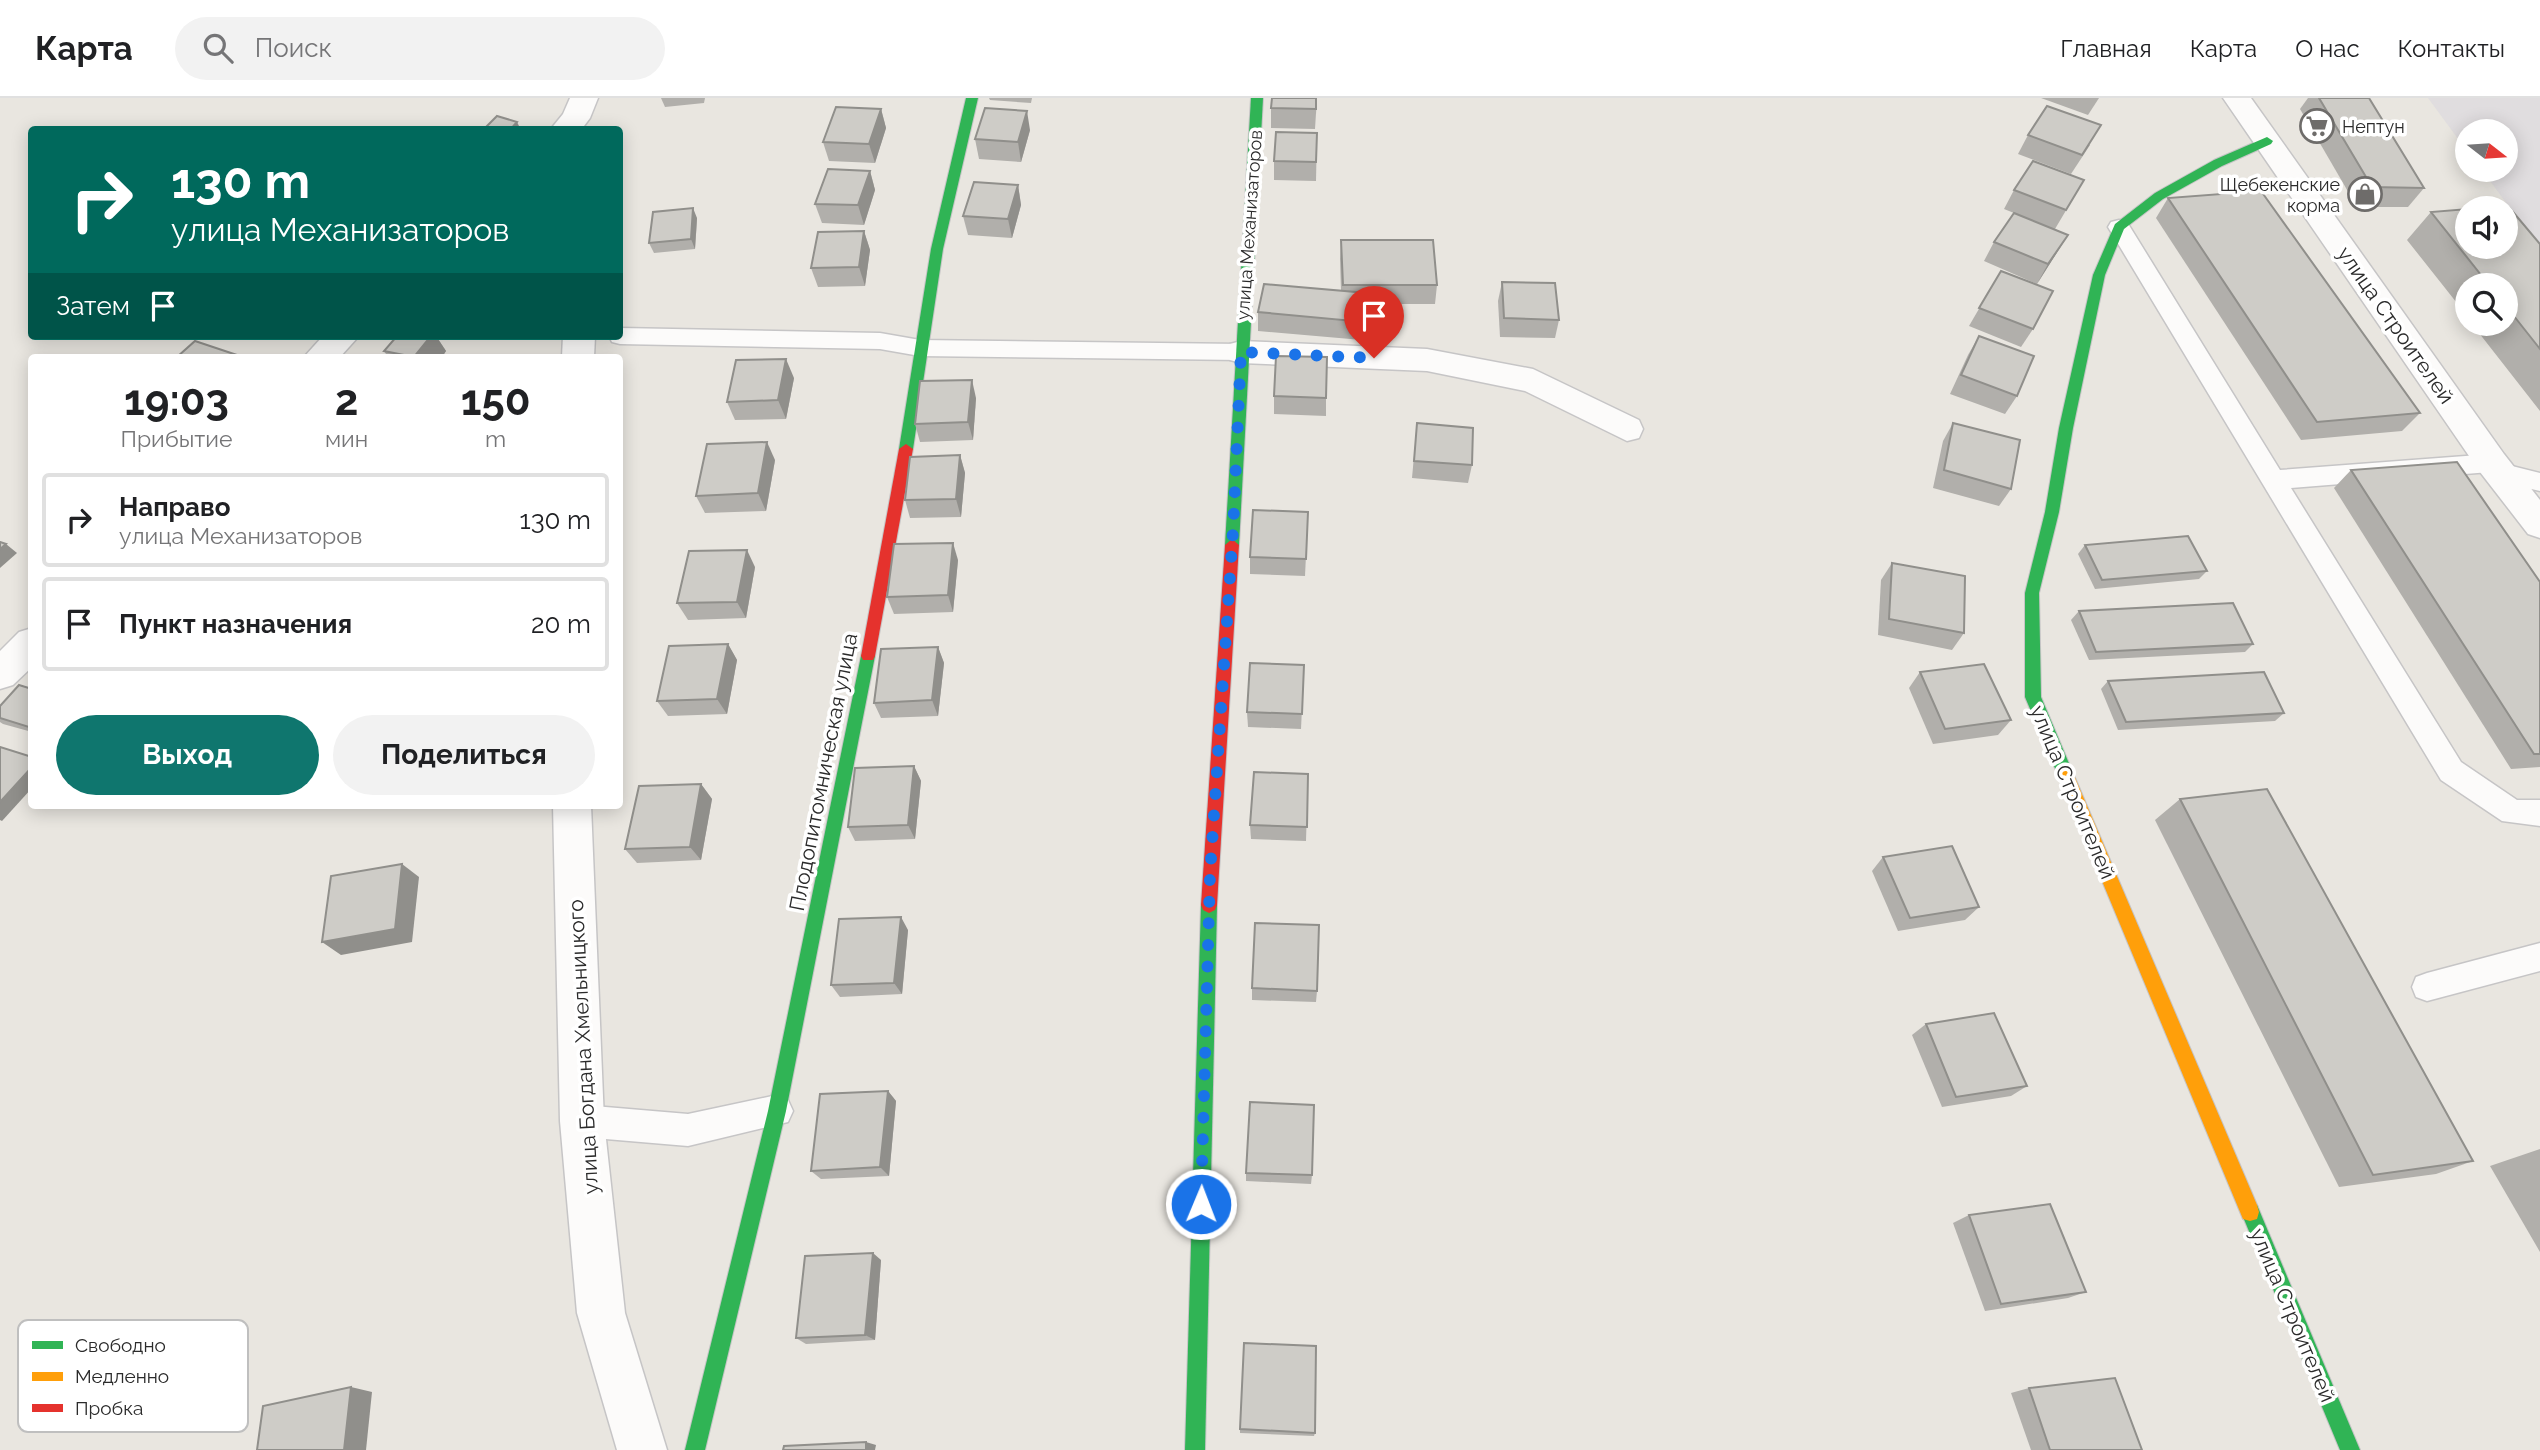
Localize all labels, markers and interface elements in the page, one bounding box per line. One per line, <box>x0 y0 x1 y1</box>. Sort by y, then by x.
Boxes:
search box <box>175 17 665 80</box>
text: Карта <box>35 29 133 68</box>
icon: search <box>199 29 237 67</box>
text: Поиск <box>255 33 332 63</box>
text: Главная <box>2060 34 2152 63</box>
text: Карта <box>2190 34 2257 63</box>
text: О нас <box>2295 34 2360 63</box>
text: Контакты <box>2398 34 2505 63</box>
supermarket icon: Нептун <box>2298 107 2336 145</box>
place label: Нептун <box>2342 116 2405 137</box>
north arrow <box>2455 119 2518 182</box>
map controls <box>2455 119 2518 336</box>
street label: улица Механизаторов <box>1232 129 1266 321</box>
text: 130 m <box>171 152 310 209</box>
icon: right <box>56 154 147 245</box>
place label: Щебекенские корма <box>2220 174 2340 216</box>
shop icon: Щебекенские корма <box>2346 175 2384 213</box>
button: sound <box>2455 196 2518 259</box>
text: улица Механизаторов <box>171 211 509 248</box>
street label: улица Строителей <box>2332 242 2460 408</box>
button: search <box>2455 273 2518 336</box>
pin <box>1344 286 1404 358</box>
icon: arrive <box>144 287 182 325</box>
text: Затем <box>56 291 130 321</box>
icon: arrive <box>1355 297 1393 335</box>
text: 19:03 <box>124 376 229 425</box>
text: 2 <box>335 376 358 425</box>
text: 150 <box>461 376 530 425</box>
text: Прибытие <box>120 425 232 452</box>
text: мин <box>325 425 368 452</box>
text: m <box>485 425 506 452</box>
text: Направо <box>119 492 230 522</box>
icon: right <box>60 501 98 539</box>
text: 130 m <box>520 505 591 535</box>
text: улица Механизаторов <box>119 522 362 549</box>
icon: arrive <box>60 605 98 643</box>
text: Пункт назначения <box>119 609 352 639</box>
text: 20 m <box>531 609 591 639</box>
street label: Плодопитомническая улица <box>784 631 862 913</box>
street label: улица Строителей <box>2025 701 2121 883</box>
button: Выход <box>56 715 319 795</box>
button: Поделиться <box>333 715 595 795</box>
street label: улица Богдана Хмельницкого <box>563 899 603 1195</box>
position arrow <box>1164 1167 1238 1241</box>
street label: улица Строителей <box>2245 1224 2341 1406</box>
legend <box>18 1320 248 1432</box>
text: Свободно <box>75 1334 166 1356</box>
text: Медленно <box>75 1365 169 1387</box>
text: Пробка <box>75 1397 143 1419</box>

